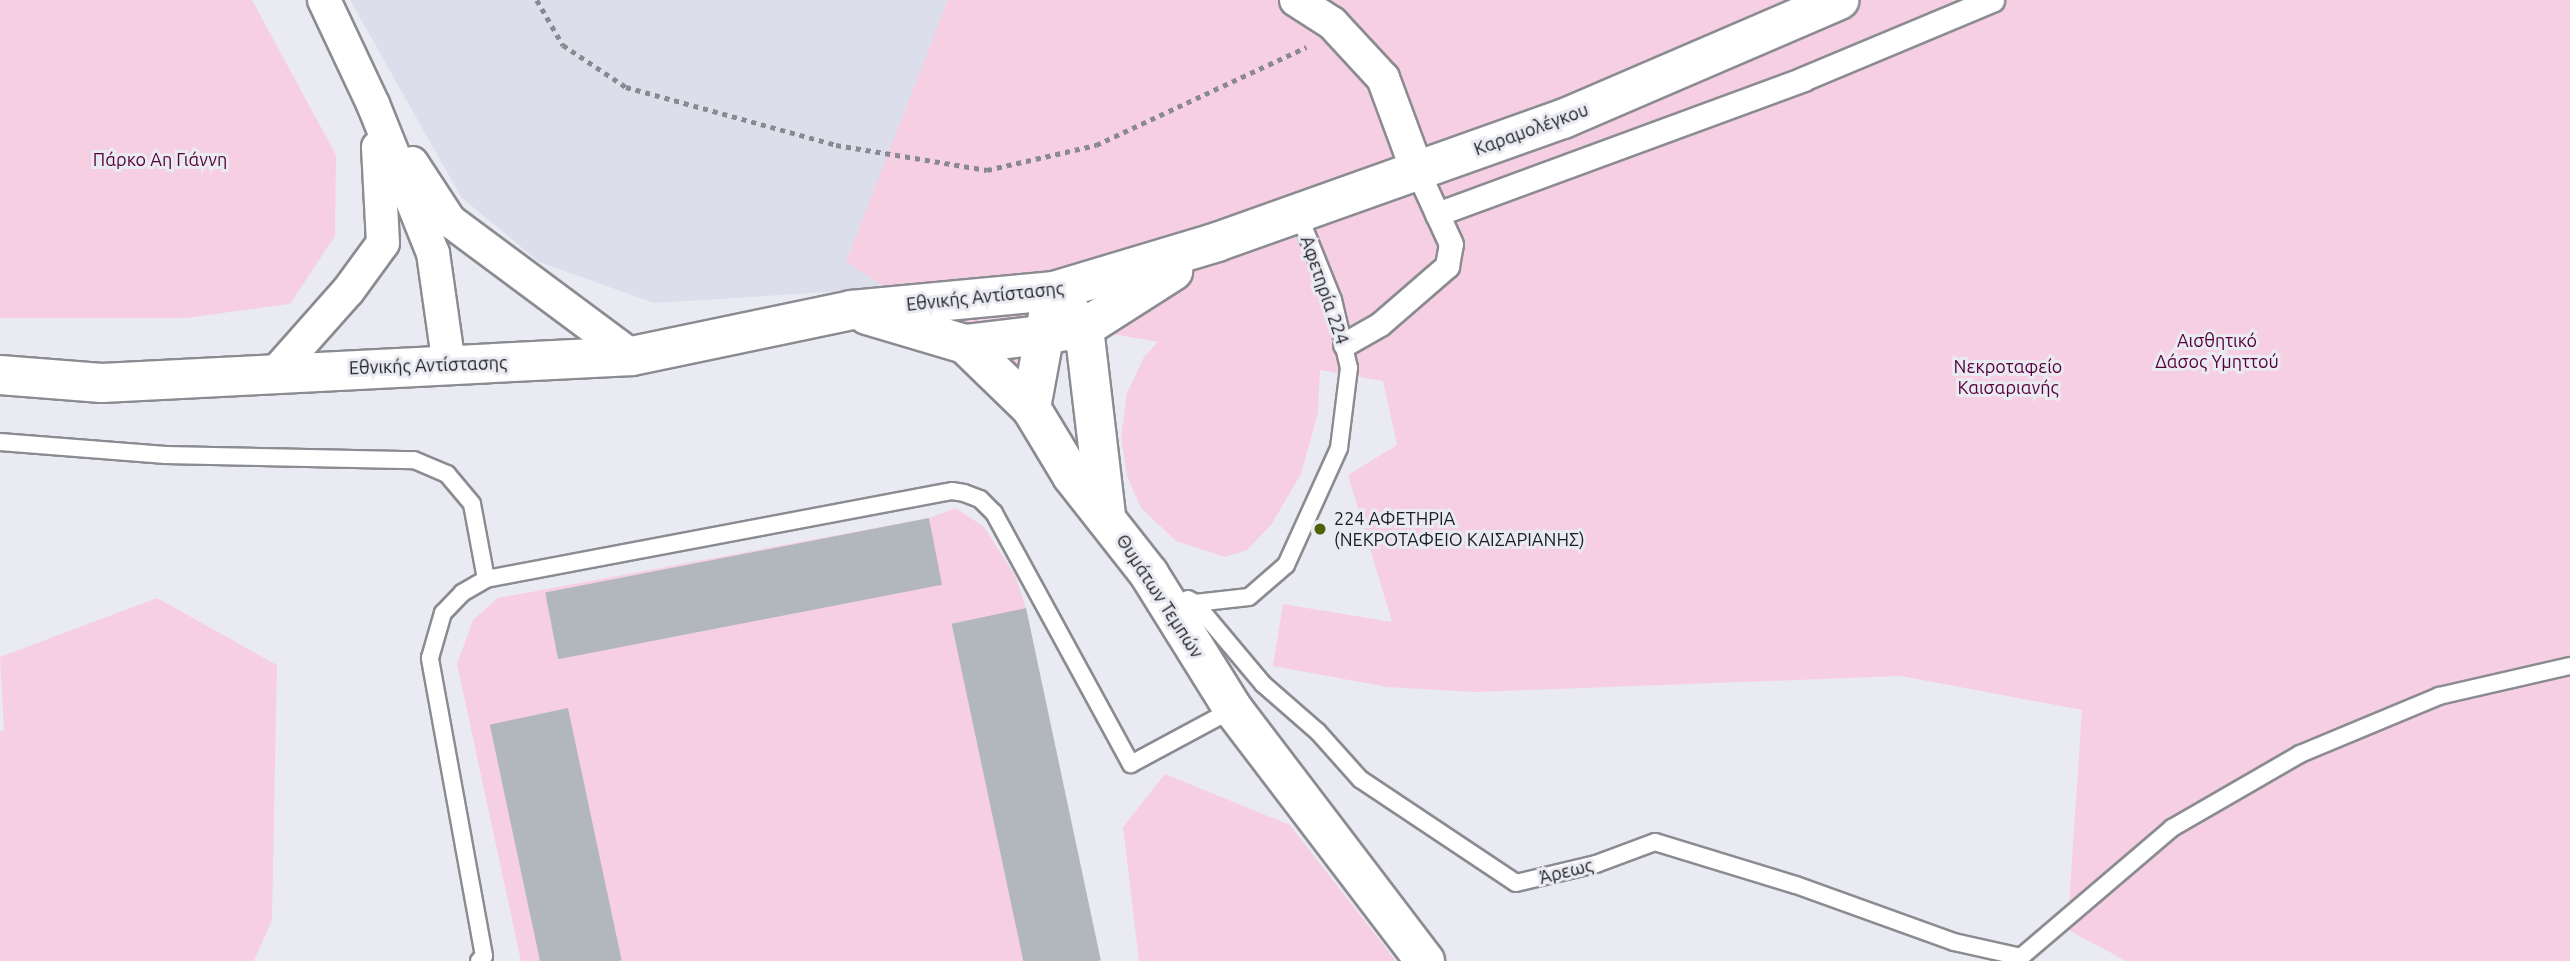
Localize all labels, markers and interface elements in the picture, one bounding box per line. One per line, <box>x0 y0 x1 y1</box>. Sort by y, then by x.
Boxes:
street label: Καραμολέγκου <box>1471 98 1591 160</box>
park label: Πάρκο Αη Γιάννη <box>93 148 227 170</box>
street label: Αφετηρία 224 <box>1296 233 1354 347</box>
street label: Εθνικής Αντίστασης <box>905 277 1065 315</box>
park label: Αισθητικό Δάσος Υμηττού <box>2155 330 2279 372</box>
street label: Εθνικής Αντίστασης <box>349 351 507 379</box>
park label: Νεκροταφείο Καισαριανής <box>1954 356 2062 398</box>
place label: 224 ΑΦΕΤΗΡΙΑ (ΝΕΚΡΟΤΑΦΕΙΟ ΚΑΙΣΑΡΙΑΝΗΣ) <box>1334 508 1585 550</box>
marker: 224 ΑΦΕΤΗΡΙΑ (ΝΕΚΡΟΤΑΦΕΙΟ ΚΑΙΣΑΡΙΑΝΗΣ) <box>1312 521 1328 537</box>
street label: Θυμάτων Τεμπών <box>1112 530 1208 662</box>
street label: Άρεως <box>1537 854 1595 888</box>

